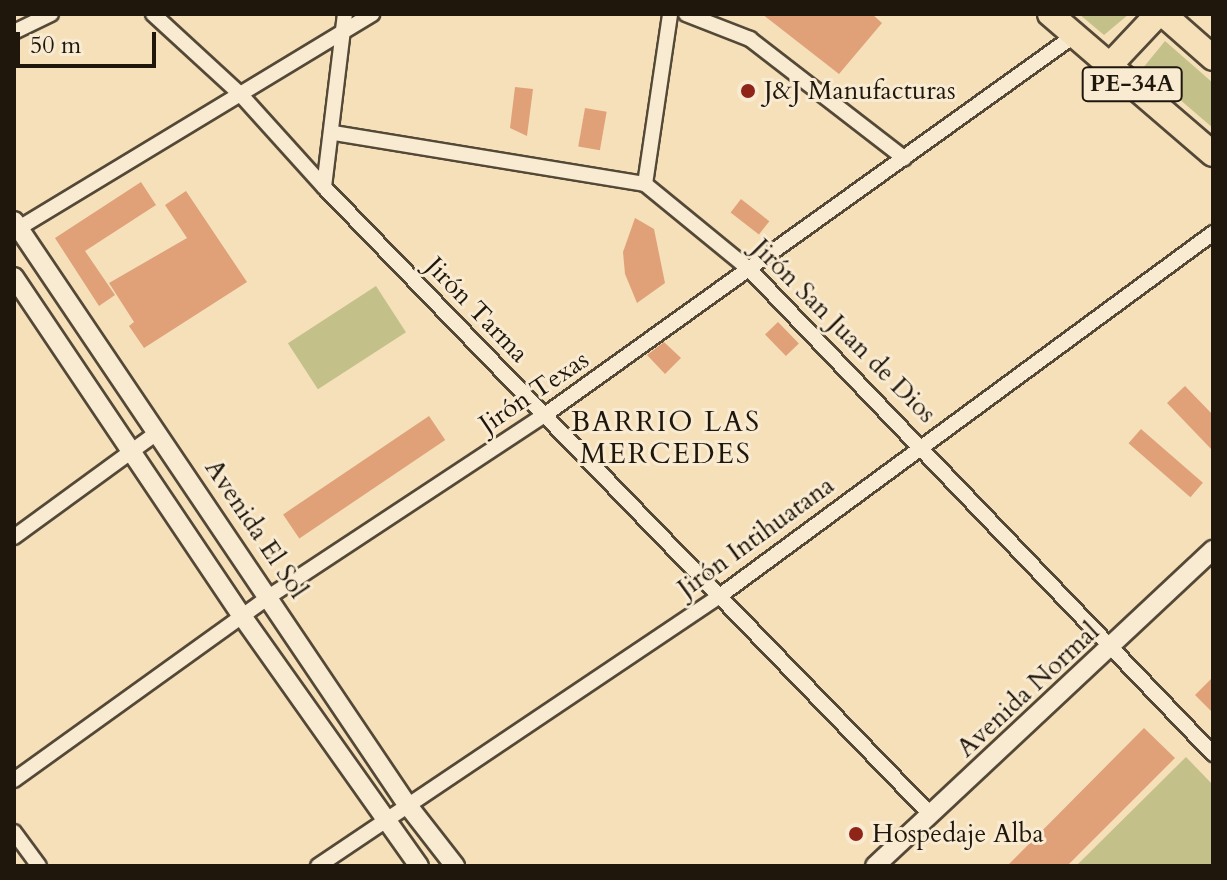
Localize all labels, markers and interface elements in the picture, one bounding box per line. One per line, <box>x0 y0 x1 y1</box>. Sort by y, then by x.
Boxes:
scale bar <box>20 16 160 66</box>
text: 50 m <box>30 29 81 62</box>
road number: PE-34A <box>1080 64 1184 104</box>
place label: J&J Manufacturas <box>764 75 956 107</box>
marker: J&J Manufacturas <box>739 82 757 100</box>
street label: Jirón San Juan de Dios <box>746 233 942 429</box>
street label: Jirón Tarma <box>419 251 535 369</box>
street label: Jirón Texas <box>473 344 595 440</box>
district label: BARRIO LAS MERCEDES <box>571 405 761 471</box>
street label: Avenida El Sol <box>198 454 314 604</box>
street label: Jirón Intihuatana <box>672 470 840 604</box>
street label: Avenida Normal <box>950 616 1106 764</box>
place label: Hospedaje Alba <box>872 818 1044 850</box>
marker: Hospedaje Alba <box>847 825 865 843</box>

